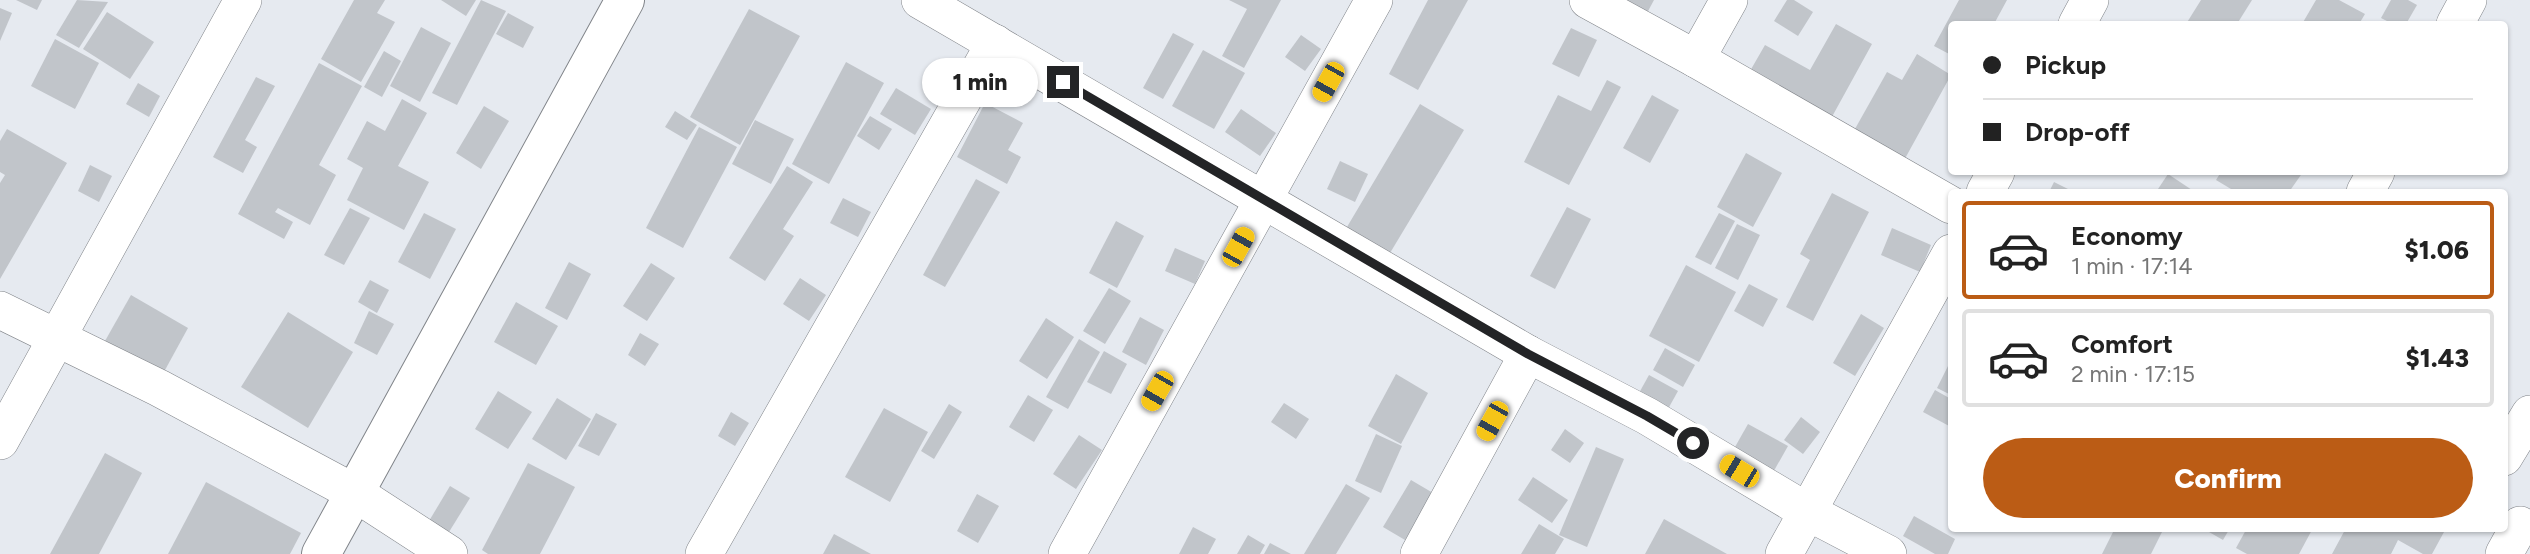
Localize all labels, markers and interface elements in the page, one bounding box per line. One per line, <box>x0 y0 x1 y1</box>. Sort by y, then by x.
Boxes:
text: Pickup <box>2025 49 2106 81</box>
callout: 1 min <box>923 57 1038 106</box>
car <box>1309 59 1348 105</box>
route end <box>1047 66 1079 98</box>
text: 1 min <box>953 68 1007 96</box>
text: Drop-off <box>2025 116 2130 148</box>
icon: car <box>1987 219 2050 282</box>
text: Economy <box>2071 220 2183 252</box>
car <box>1219 224 1258 270</box>
text: $1.06 <box>2404 234 2469 266</box>
text: 1 min · 17:14 <box>2071 252 2193 280</box>
icon: car <box>1987 327 2050 390</box>
text: Comfort <box>2071 328 2173 360</box>
text: $1.43 <box>2405 342 2469 374</box>
text: 2 min · 17:15 <box>2071 360 2195 388</box>
car <box>1138 368 1177 414</box>
car <box>1473 398 1512 444</box>
route start <box>1677 427 1709 459</box>
button: Confirm <box>1983 438 2473 518</box>
car <box>1716 451 1763 491</box>

